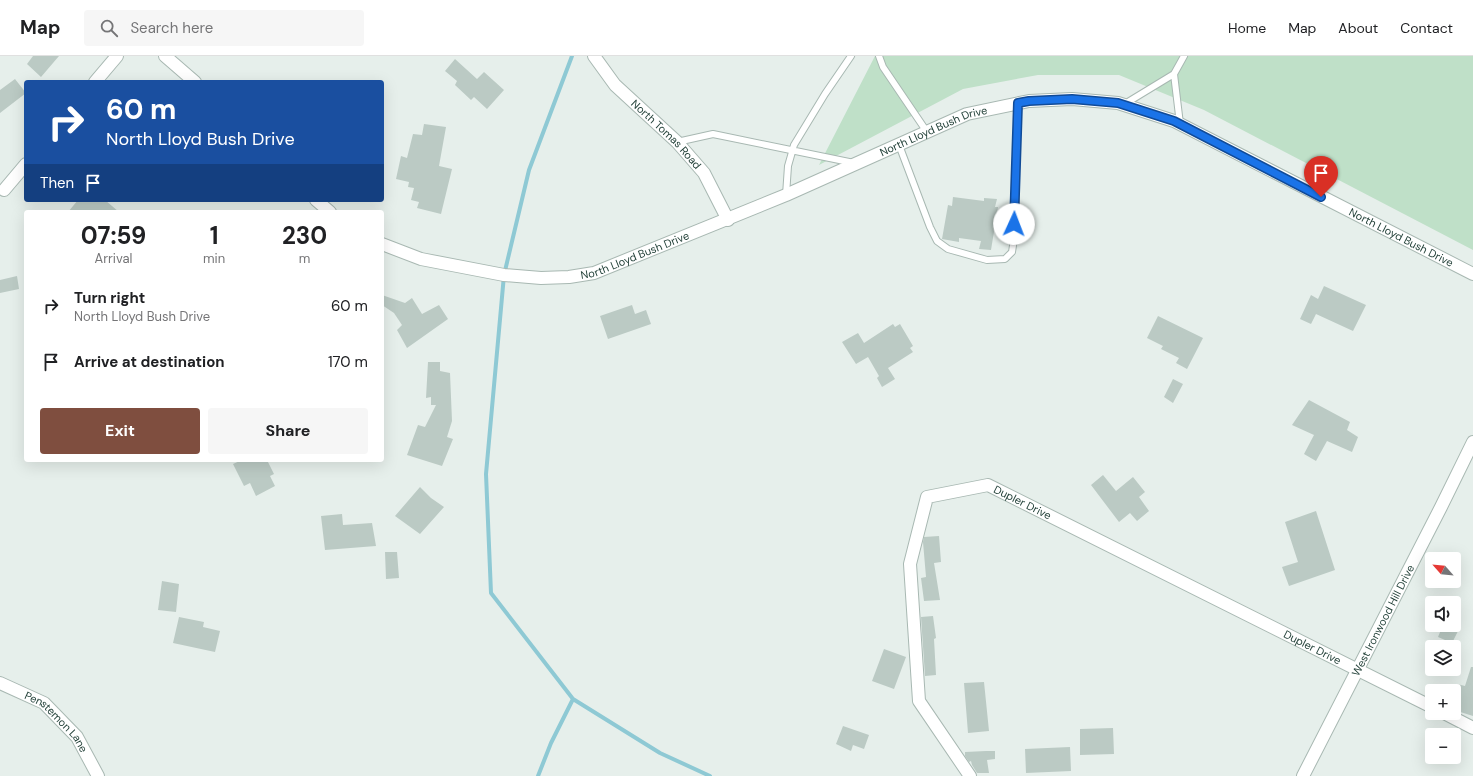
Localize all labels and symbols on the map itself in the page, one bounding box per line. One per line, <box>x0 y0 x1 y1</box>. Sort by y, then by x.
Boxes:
street label: North Tomas Road <box>628 96 704 172</box>
street label: North Lloyd Bush Drive <box>877 103 988 159</box>
pin <box>1304 156 1338 197</box>
position arrow <box>993 203 1035 245</box>
street label: North Lloyd Bush Drive <box>1347 205 1456 270</box>
street label: North Lloyd Bush Drive <box>580 228 691 282</box>
street label: Dupler Drive <box>992 482 1054 523</box>
north arrow <box>1425 552 1461 588</box>
street label: West Ironwood Hill Drive <box>1349 562 1417 678</box>
street label: Dupler Drive <box>1281 627 1344 667</box>
street label: Penstemon Lane <box>22 688 91 755</box>

